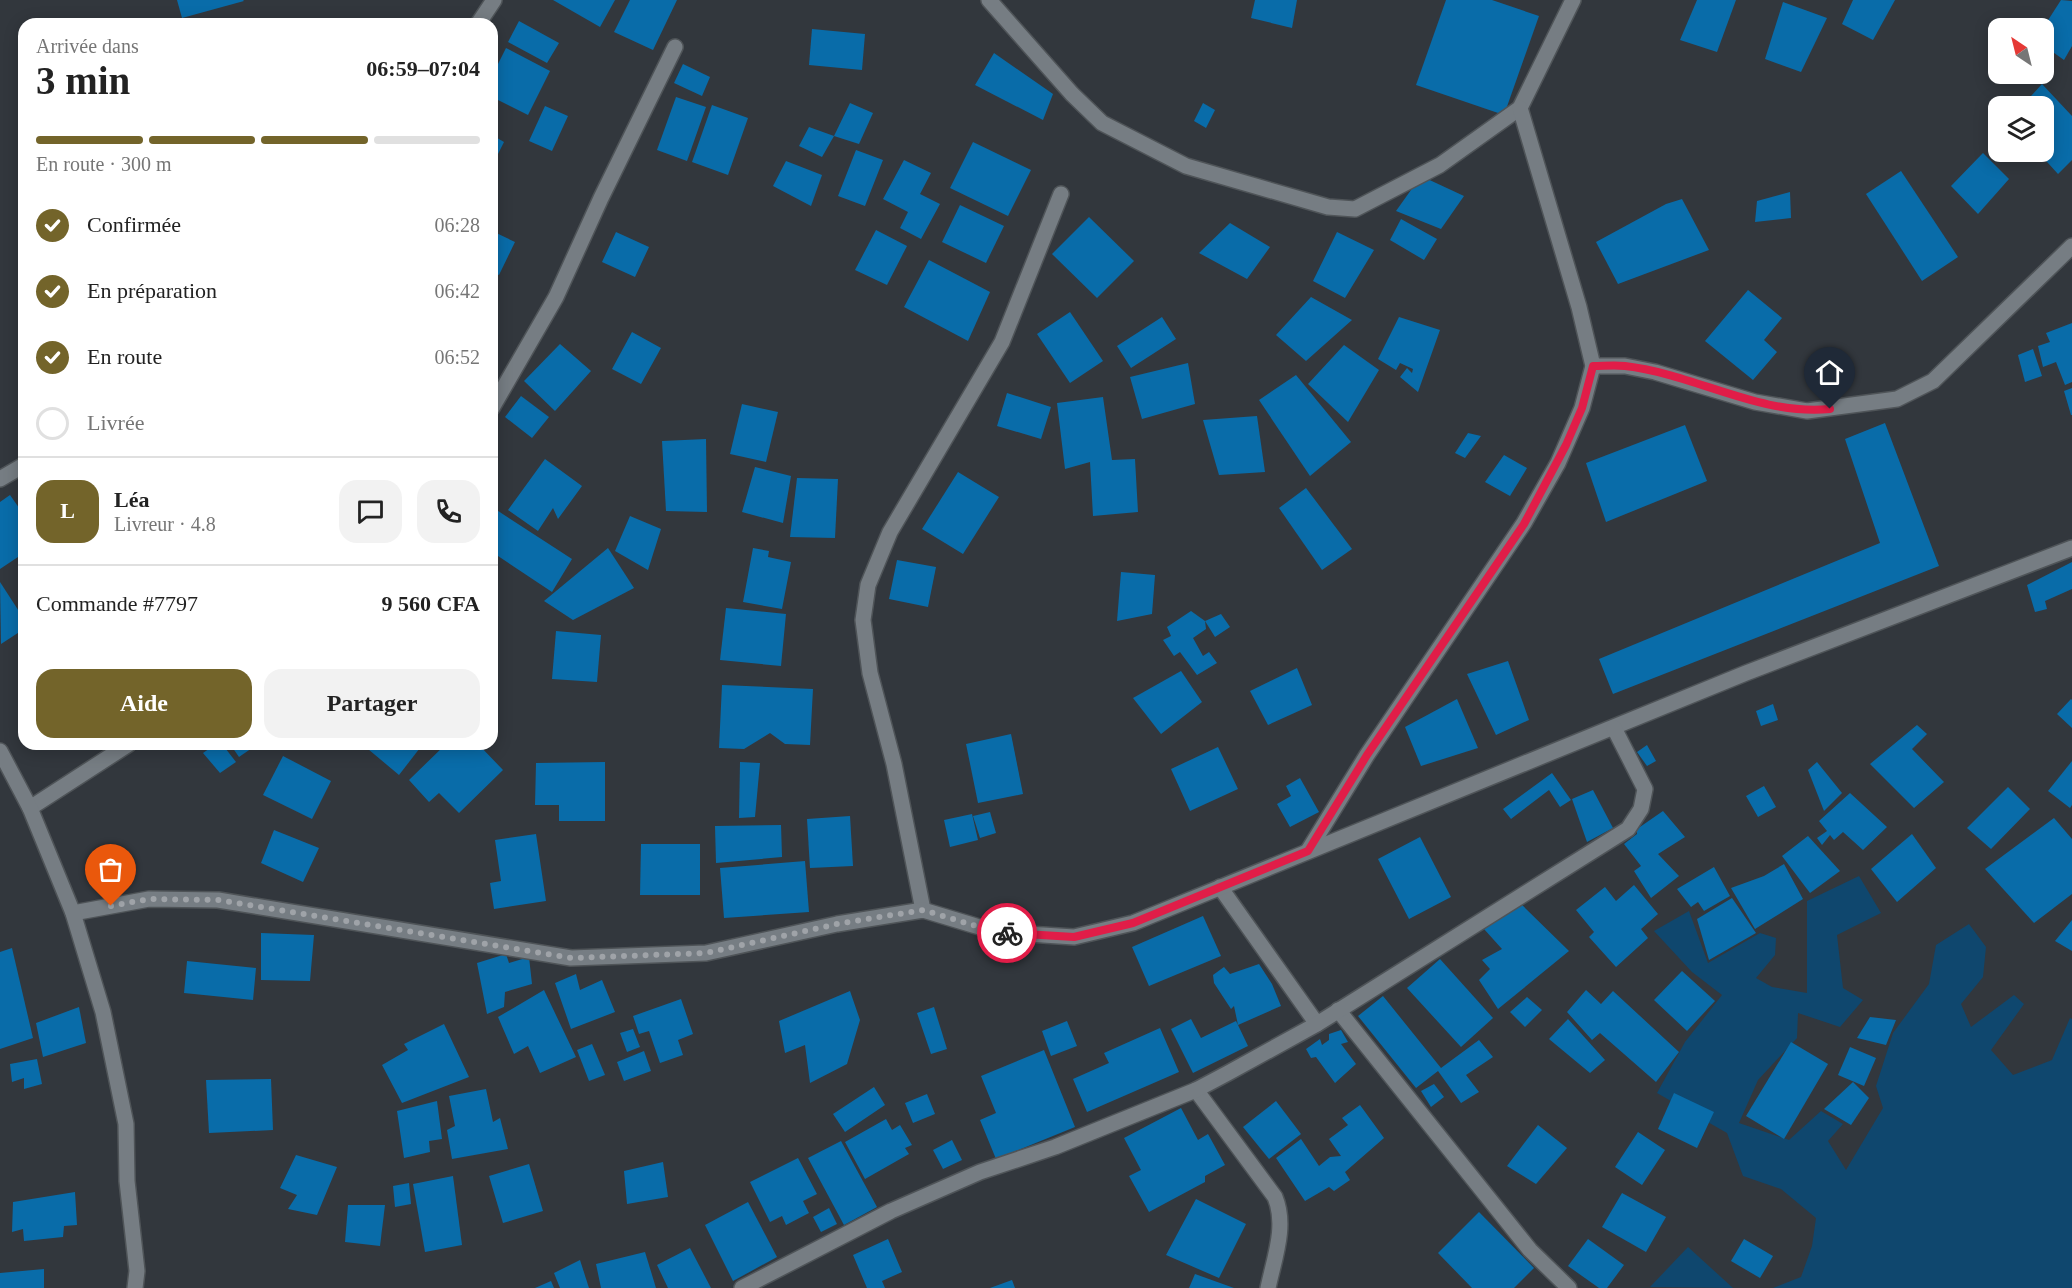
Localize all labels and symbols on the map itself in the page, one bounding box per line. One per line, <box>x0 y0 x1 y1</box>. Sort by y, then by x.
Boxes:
north arrow <box>1988 18 2054 84</box>
pin <box>1804 347 1855 409</box>
pin <box>85 844 136 906</box>
courier <box>977 903 1037 963</box>

